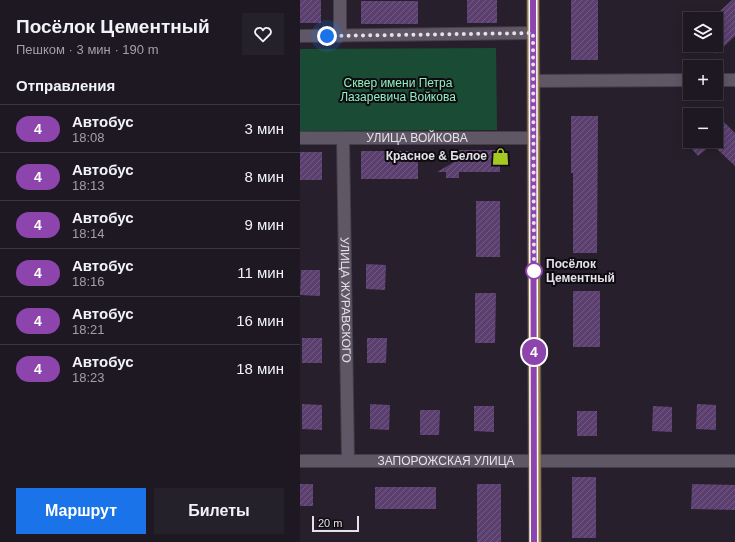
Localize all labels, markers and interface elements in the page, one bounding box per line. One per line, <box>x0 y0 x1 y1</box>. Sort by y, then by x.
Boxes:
map controls <box>683 12 723 148</box>
button: layers <box>683 12 723 52</box>
button: heart <box>242 13 284 55</box>
text: Посёлок Цементный <box>16 16 210 37</box>
your location <box>317 26 337 46</box>
text: Пешком · 3 мин · 190 m <box>16 42 158 57</box>
button: + <box>683 60 723 100</box>
park label: Сквер имени Петра Лазаревича Войкова <box>340 76 456 104</box>
text: Отправления <box>16 77 115 94</box>
button: − <box>683 108 723 148</box>
text: Автобус <box>72 113 134 130</box>
text: 3 мин <box>245 120 284 137</box>
text: 4 <box>34 121 42 137</box>
text: 18:08 <box>72 130 105 145</box>
street label: УЛИЦА ВОЙКОВА <box>366 130 468 145</box>
shop icon: Красное & Белое <box>490 146 510 166</box>
place label: Красное & Белое <box>386 149 487 163</box>
text: Автобус <box>72 161 134 178</box>
text: 8 мин <box>245 168 284 185</box>
text: 4 <box>34 169 42 185</box>
text: 18:13 <box>72 178 105 193</box>
text: Автобус <box>72 209 134 226</box>
text: 9 мин <box>245 216 284 233</box>
text: 4 <box>34 217 42 233</box>
text: 18:14 <box>72 226 105 241</box>
street label: УЛИЦА ЖУРАВСКОГО <box>338 237 353 363</box>
text: Автобус <box>72 257 134 274</box>
place label: Посёлок Цементный <box>546 257 615 285</box>
marker: Посёлок Цементный <box>525 262 543 280</box>
text: 11 мин <box>237 264 284 281</box>
text: 4 <box>34 265 42 281</box>
text: 18:16 <box>72 274 105 289</box>
text: Автобус <box>72 305 134 322</box>
text: 16 мин <box>236 312 284 329</box>
text: 4 <box>34 313 42 329</box>
text: 18:21 <box>72 322 105 337</box>
line badge: 4 <box>521 339 547 365</box>
text: 4 <box>530 344 538 360</box>
text: Автобус <box>72 353 134 370</box>
text: 18 мин <box>236 360 284 377</box>
text: 4 <box>34 361 42 377</box>
text: 18:23 <box>72 370 105 385</box>
street label: ЗАПОРОЖСКАЯ УЛИЦА <box>377 454 515 468</box>
button: Маршрут <box>16 488 146 534</box>
button: Билеты <box>154 488 284 534</box>
scale bar <box>312 514 359 533</box>
text: 20 m <box>318 517 342 529</box>

